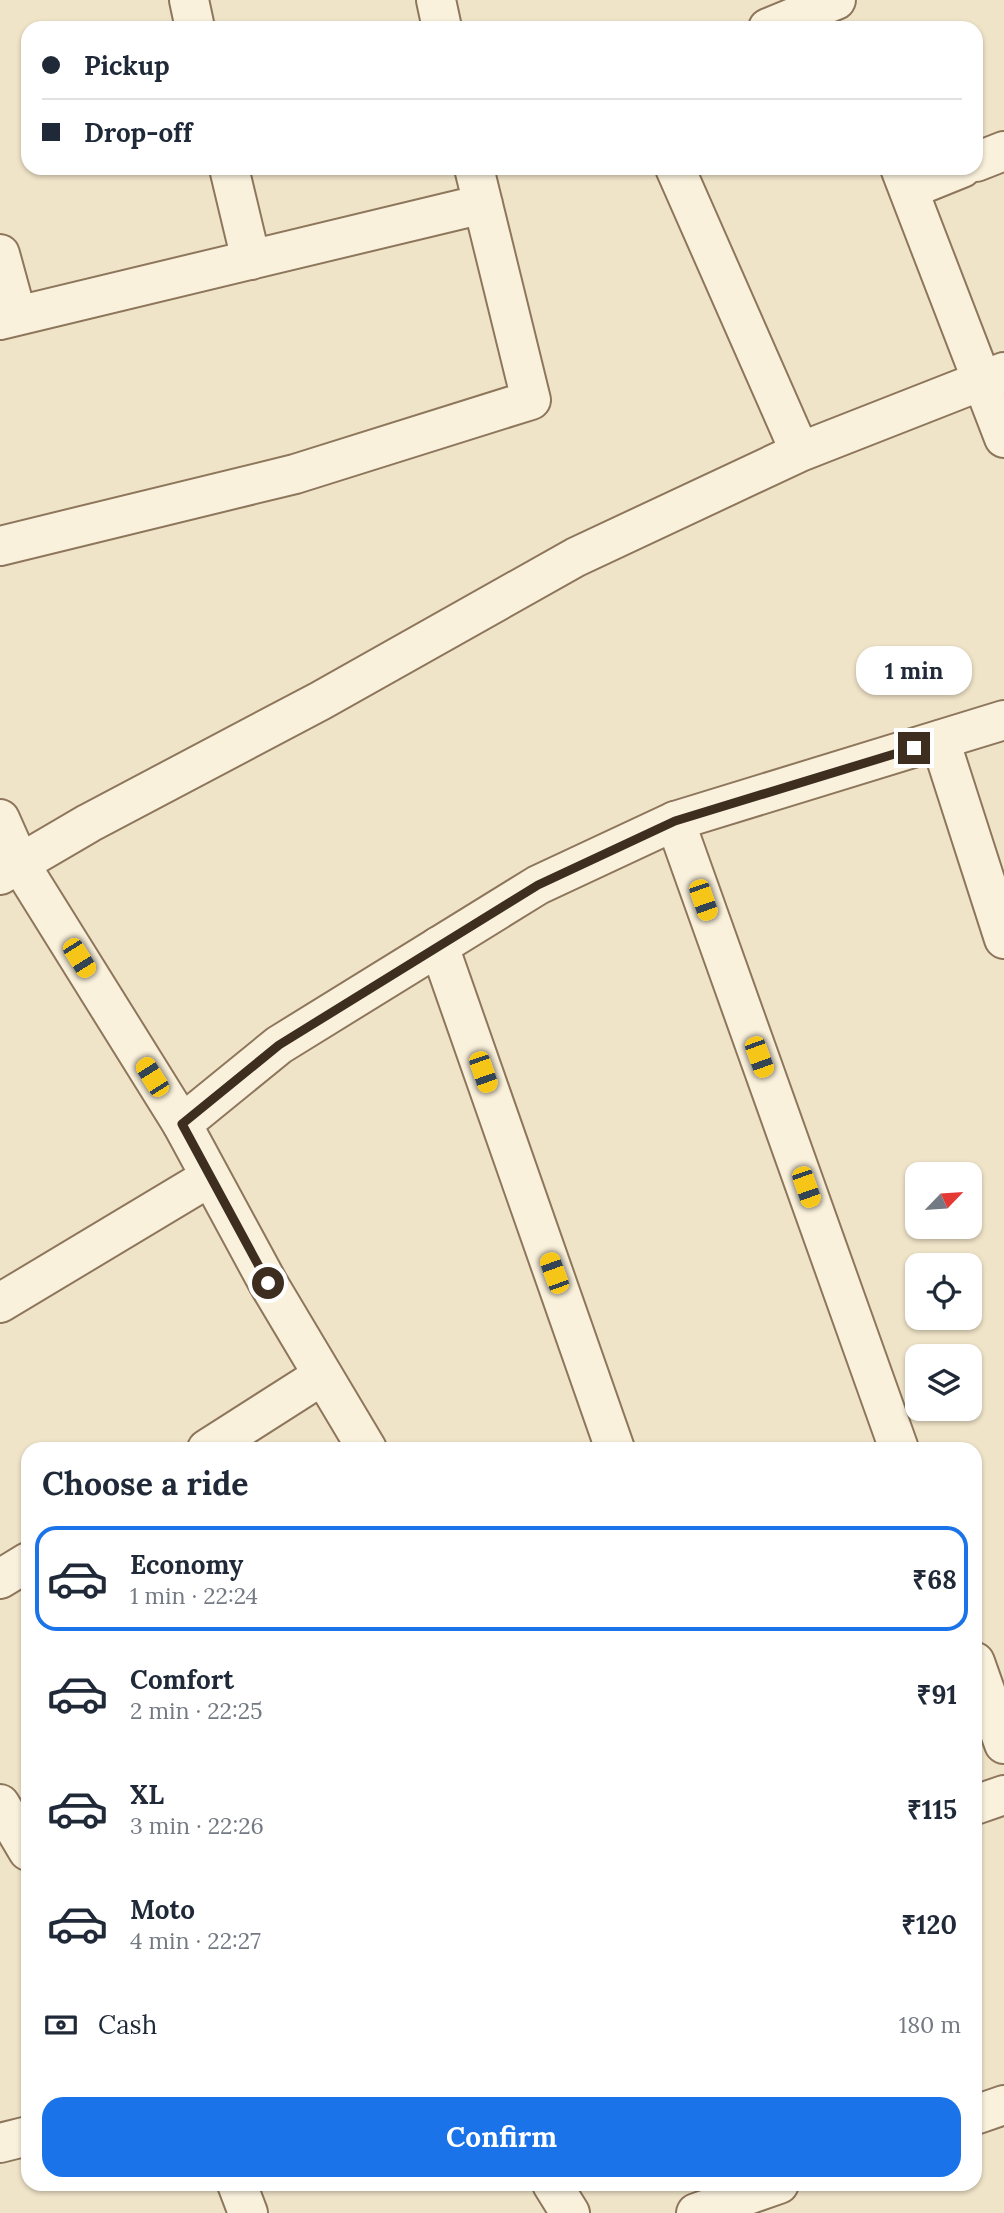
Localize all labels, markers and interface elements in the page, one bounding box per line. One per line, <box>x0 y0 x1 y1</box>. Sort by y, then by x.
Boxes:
text: Pickup <box>84 49 170 82</box>
text: Drop-off <box>84 116 192 149</box>
callout: 1 min <box>856 646 972 696</box>
text: 1 min <box>885 656 943 685</box>
route end <box>898 732 930 764</box>
car <box>687 877 720 923</box>
car <box>59 935 100 981</box>
car <box>742 1034 777 1080</box>
car <box>467 1049 500 1095</box>
car <box>132 1054 173 1100</box>
north arrow <box>905 1162 982 1239</box>
map controls <box>905 1162 982 1421</box>
car <box>790 1164 823 1210</box>
car <box>537 1250 572 1296</box>
button: locate <box>905 1253 982 1330</box>
route start <box>252 1267 284 1299</box>
button: layers <box>905 1344 982 1421</box>
text: Choose a ride <box>42 1463 249 1504</box>
icon: car <box>46 1547 109 1610</box>
text: Economy <box>130 1548 243 1581</box>
text: ₹68 <box>912 1563 957 1596</box>
text: 1 min · 22:24 <box>130 1581 258 1610</box>
icon: car <box>46 1662 109 1725</box>
text: Comfort <box>130 1663 234 1696</box>
text: ₹91 <box>917 1678 957 1711</box>
text: 2 min · 22:25 <box>130 1696 263 1725</box>
icon: car <box>46 1777 109 1840</box>
text: XL <box>130 1778 164 1811</box>
text: ₹115 <box>907 1793 957 1826</box>
text: 3 min · 22:26 <box>130 1811 264 1840</box>
icon: car <box>46 1892 109 1955</box>
text: Moto <box>130 1893 195 1926</box>
text: ₹120 <box>901 1908 957 1941</box>
text: 4 min · 22:27 <box>130 1926 261 1955</box>
icon: cash <box>42 2006 80 2044</box>
text: Cash <box>98 2008 157 2041</box>
text: 180 m <box>899 2010 961 2039</box>
button: Confirm <box>42 2097 961 2177</box>

